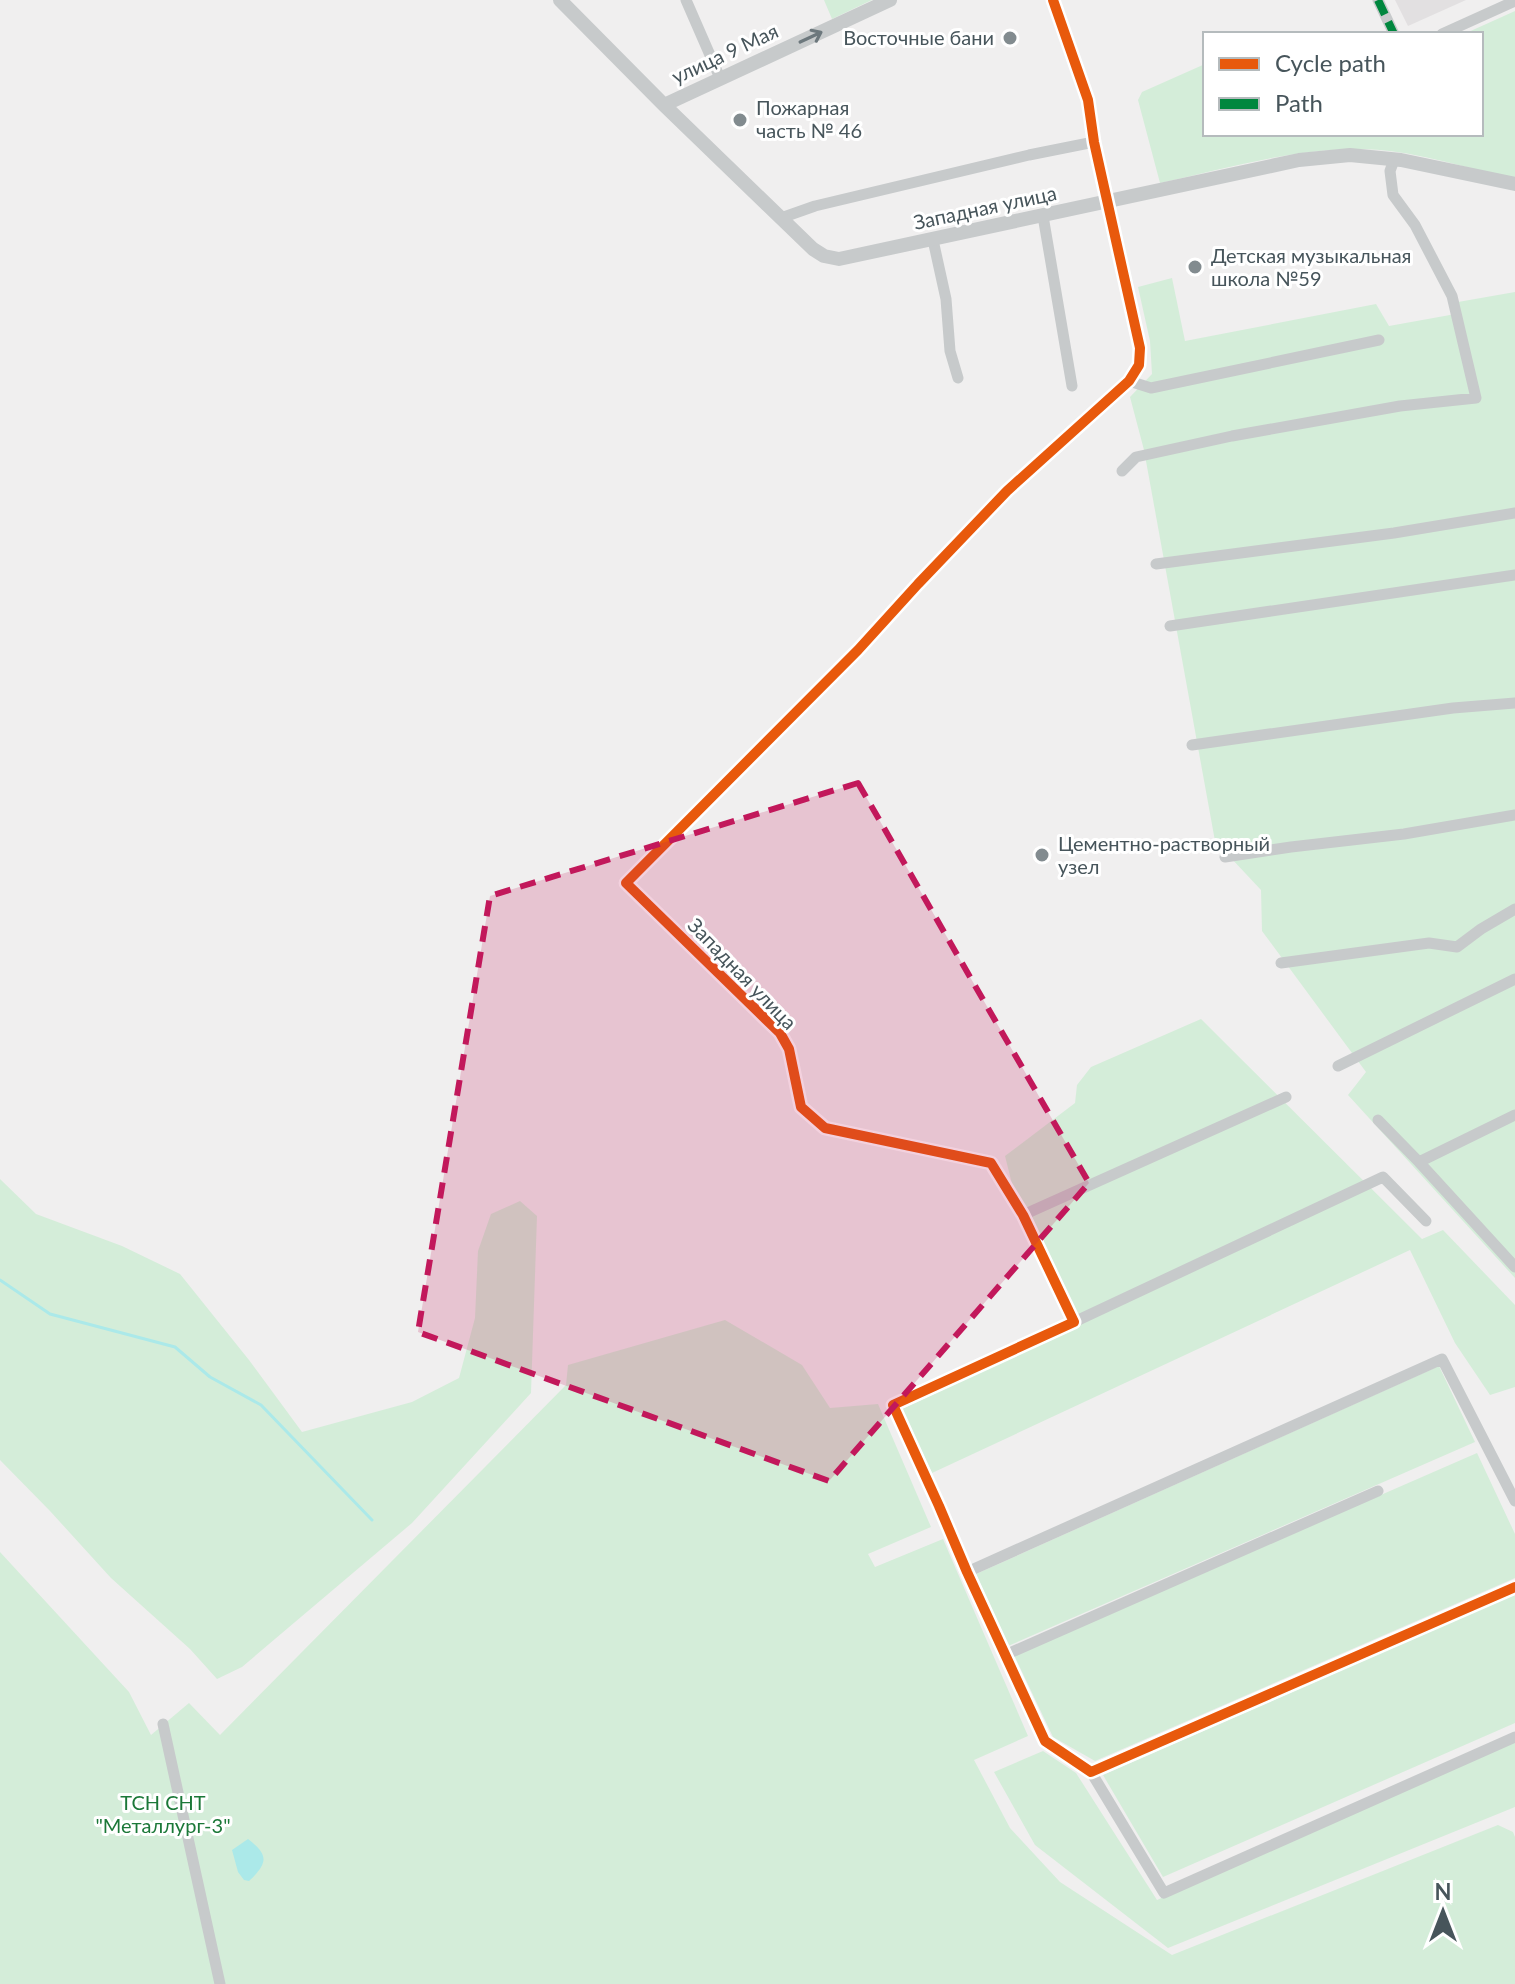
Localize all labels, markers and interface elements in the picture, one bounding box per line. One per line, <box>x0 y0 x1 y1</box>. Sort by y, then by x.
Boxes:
street label: улица 9 Мая <box>668 18 782 88</box>
place label: Восточные бани <box>843 25 994 49</box>
one-way arrow <box>798 28 822 43</box>
marker: Восточные бани <box>1001 29 1019 47</box>
legend <box>1203 32 1483 136</box>
text: Cycle path <box>1275 48 1386 77</box>
text: Path <box>1275 88 1323 117</box>
place label: Пожарная часть № 46 <box>756 95 862 142</box>
marker: Пожарная часть № 46 <box>731 111 749 129</box>
street label: Западная улица <box>911 180 1059 234</box>
place label: Детская музыкальная школа №59 <box>1211 243 1411 290</box>
marker: Детская музыкальная школа №59 <box>1186 258 1204 276</box>
place label: Цементно-растворный узел <box>1058 831 1270 878</box>
marker: Цементно-растворный узел <box>1033 846 1051 864</box>
street label: Западная улица <box>683 913 802 1034</box>
park label: ТСН СНТ "Металлург-3" <box>95 1790 231 1837</box>
north arrow <box>1403 1872 1483 1952</box>
text: N <box>1435 1878 1451 1905</box>

